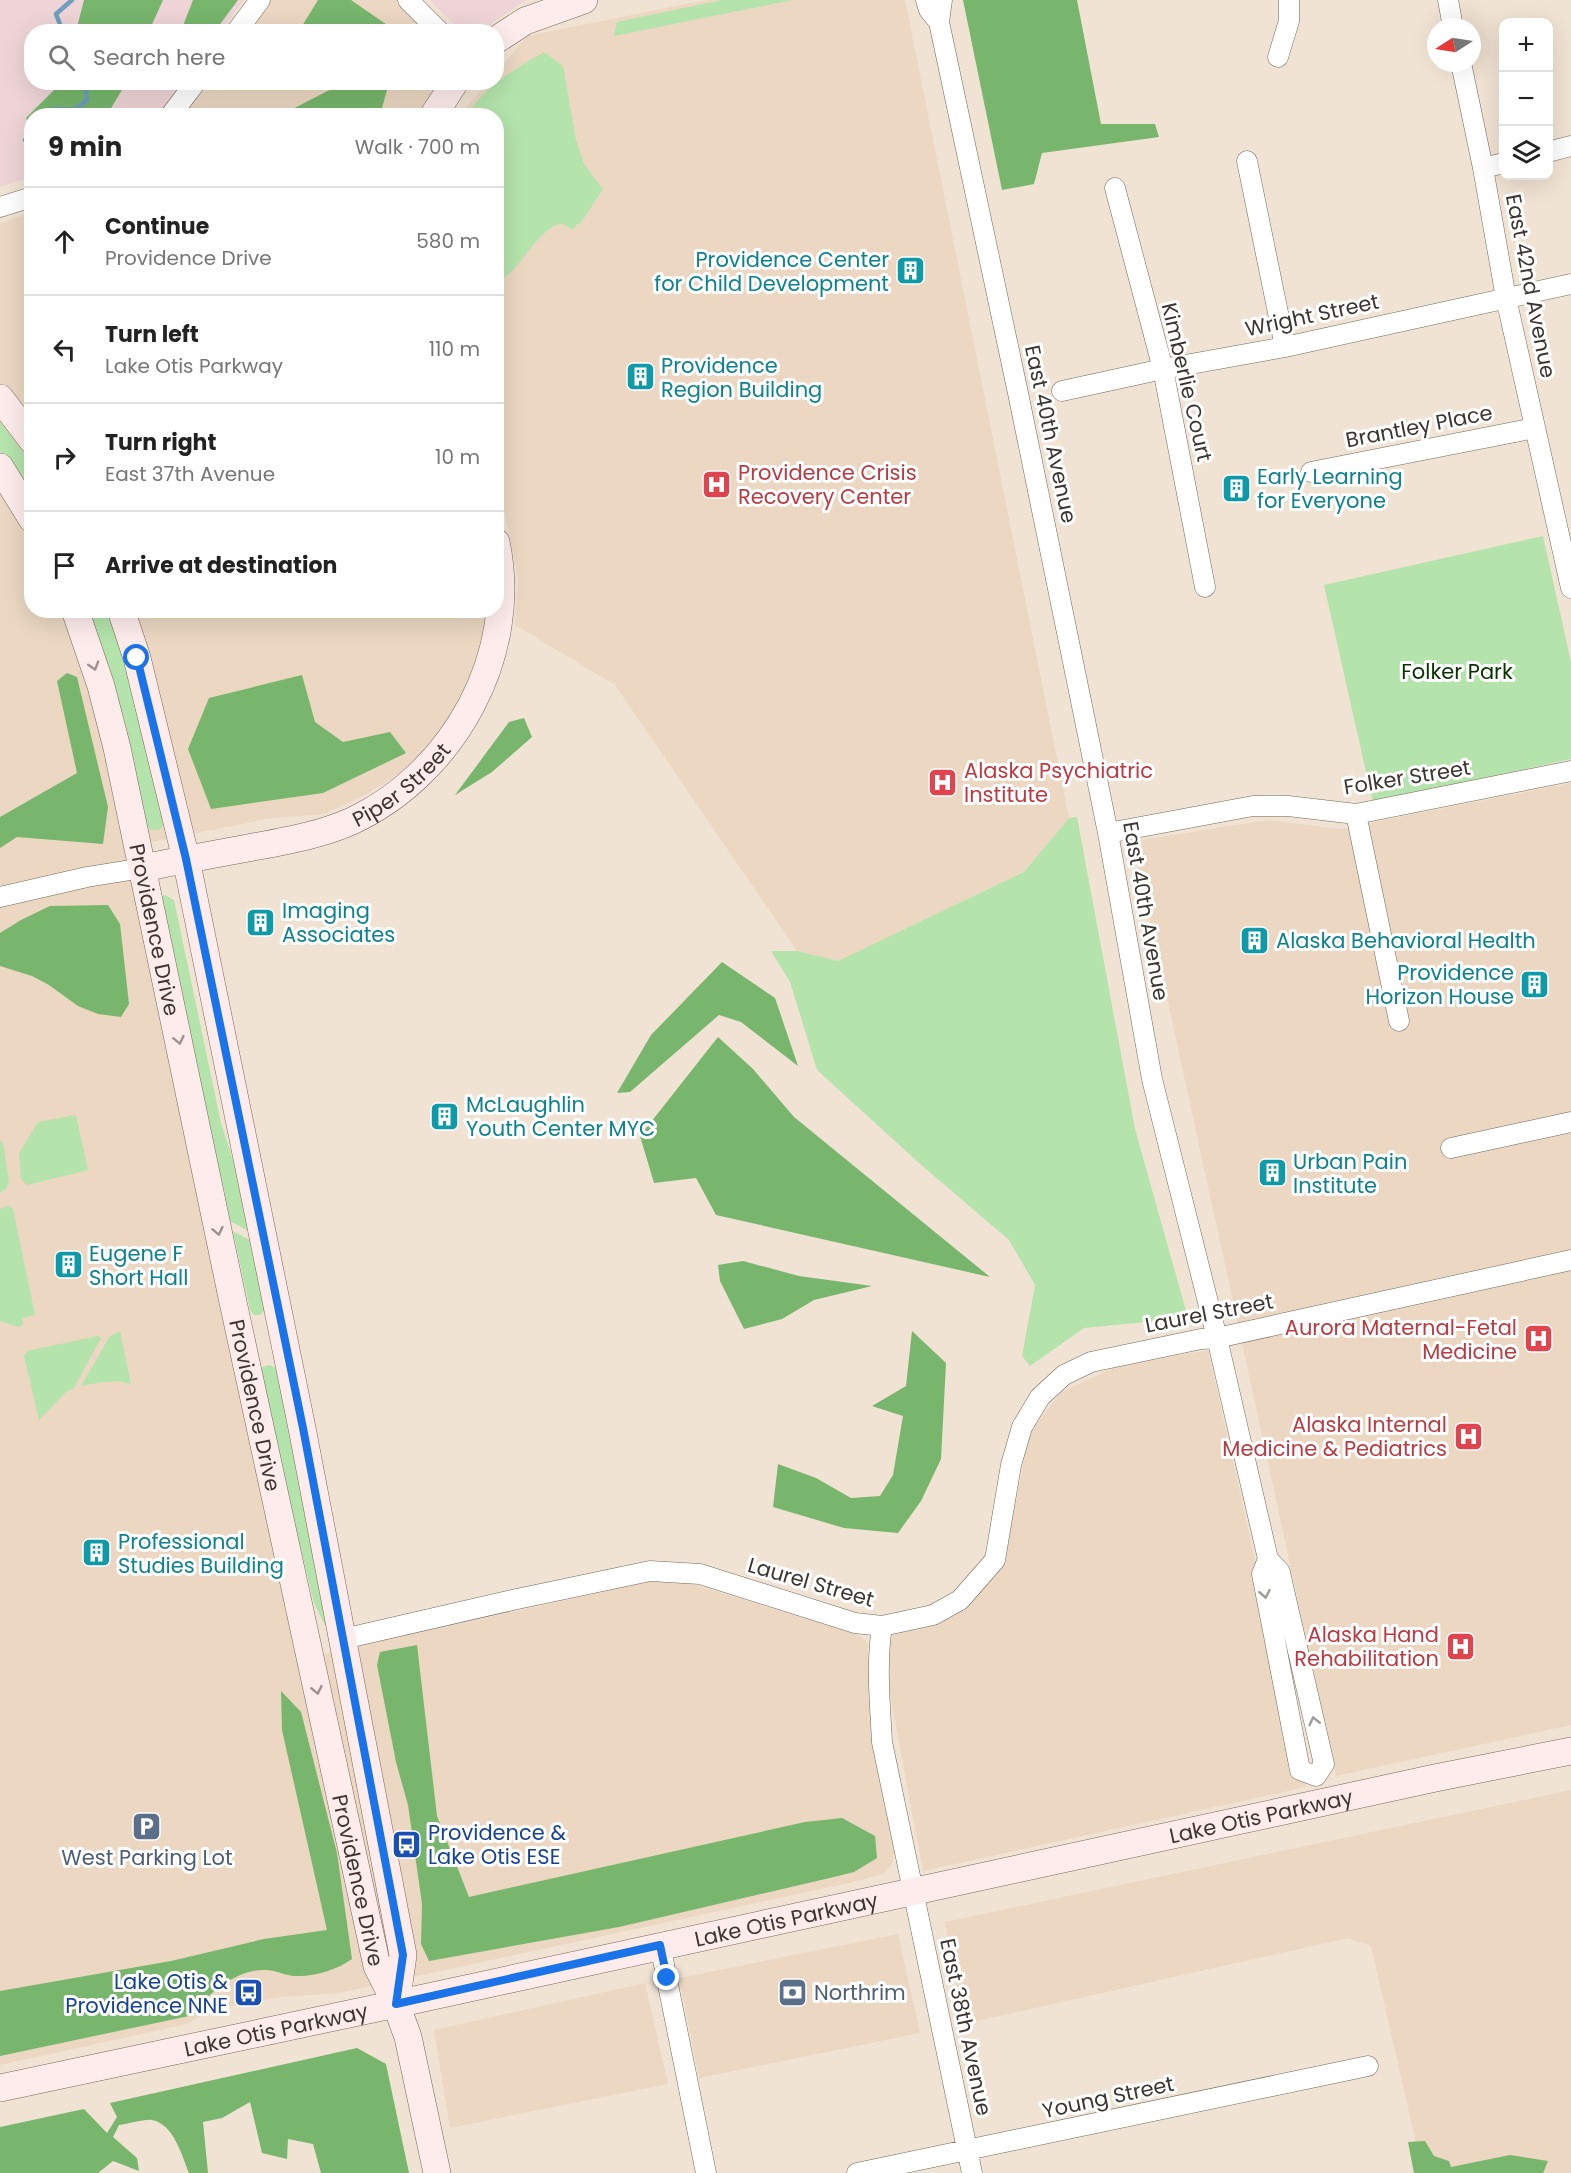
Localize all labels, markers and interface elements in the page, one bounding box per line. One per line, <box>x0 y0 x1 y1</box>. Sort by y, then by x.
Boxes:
north arrow <box>1427 18 1481 72</box>
map controls <box>1499 18 1553 180</box>
button: + <box>1499 18 1553 72</box>
search box <box>24 24 504 90</box>
icon: search <box>45 41 78 74</box>
text: Search here <box>93 42 226 73</box>
button: − <box>1499 72 1553 126</box>
button: layers <box>1499 126 1553 180</box>
text: 9 min <box>48 129 122 165</box>
text: Walk · 700 m <box>355 133 480 161</box>
street label: East 42nd Avenue <box>1499 192 1563 380</box>
text: Continue <box>105 211 209 242</box>
icon: ahead <box>48 225 81 258</box>
text: 580 m <box>416 227 480 255</box>
text: Providence Drive <box>105 244 272 272</box>
place label: Providence Center for Child Development <box>654 245 889 298</box>
building icon: Providence Center for Child Development <box>894 255 926 287</box>
street label: Wright Street <box>1243 287 1381 343</box>
street label: Kimberlie Court <box>1155 300 1219 464</box>
text: Turn left <box>105 319 199 350</box>
icon: left <box>48 333 81 366</box>
text: 110 m <box>429 335 480 363</box>
street label: East 40th Avenue <box>1018 342 1084 526</box>
place label: Providence Region Building <box>661 351 822 404</box>
text: Lake Otis Parkway <box>105 352 283 380</box>
building icon: Providence Region Building <box>624 361 656 393</box>
street label: Brantley Place <box>1343 398 1495 454</box>
text: Turn right <box>105 427 216 458</box>
icon: right <box>48 441 81 474</box>
text: 10 m <box>435 443 480 471</box>
place label: Providence Crisis Recovery Center <box>738 458 917 511</box>
text: East 37th Avenue <box>105 460 275 488</box>
place label: Early Learning for Everyone <box>1257 462 1403 515</box>
hospital icon: Providence Crisis Recovery Center <box>701 468 733 500</box>
building icon: Early Learning for Everyone <box>1220 472 1252 504</box>
icon: arrive <box>48 549 81 582</box>
text: Arrive at destination <box>105 550 337 581</box>
route start <box>123 644 149 670</box>
park label: Folker Park <box>1401 657 1513 686</box>
one-way arrow <box>87 660 100 671</box>
street label: Piper Street <box>347 736 457 833</box>
street label: Folker Street <box>1342 753 1472 801</box>
place label: Alaska Psychiatric Institute <box>964 756 1153 809</box>
hospital icon: Alaska Psychiatric Institute <box>927 766 959 798</box>
street label: East 40th Avenue <box>1116 819 1176 1003</box>
street label: Providence Drive <box>123 841 187 1018</box>
place label: Imaging Associates <box>282 896 395 949</box>
building icon: Imaging Associates <box>245 906 277 938</box>
building icon: Alaska Behavioral Health <box>1239 924 1271 956</box>
place label: Alaska Behavioral Health <box>1276 926 1536 955</box>
place label: Providence Horizon House <box>1366 958 1514 1011</box>
building icon: Providence Horizon House <box>1519 968 1551 1000</box>
one-way arrow <box>172 1035 185 1045</box>
place label: McLaughlin Youth Center MYC <box>466 1090 655 1143</box>
building icon: McLaughlin Youth Center MYC <box>429 1100 461 1132</box>
place label: Urban Pain Institute <box>1293 1147 1407 1200</box>
building icon: Urban Pain Institute <box>1256 1157 1288 1189</box>
one-way arrow <box>211 1226 224 1236</box>
place label: Eugene F Short Hall <box>89 1239 188 1292</box>
building icon: Eugene F Short Hall <box>52 1249 84 1281</box>
street label: Laurel Street <box>1143 1286 1275 1340</box>
place label: Aurora Maternal-Fetal Medicine <box>1285 1313 1517 1366</box>
street label: Providence Drive <box>223 1317 288 1494</box>
hospital icon: Aurora Maternal-Fetal Medicine <box>1522 1323 1554 1355</box>
place label: Alaska Internal Medicine & Pediatrics <box>1222 1410 1447 1463</box>
hospital icon: Alaska Internal Medicine & Pediatrics <box>1452 1420 1484 1452</box>
place label: Professional Studies Building <box>118 1527 284 1580</box>
building icon: Professional Studies Building <box>81 1537 113 1569</box>
street label: Laurel Street <box>745 1550 877 1614</box>
one-way arrow <box>1258 1588 1271 1598</box>
place label: Alaska Hand Rehabilitation <box>1294 1620 1439 1673</box>
hospital icon: Alaska Hand Rehabilitation <box>1444 1630 1476 1662</box>
one-way arrow <box>310 1685 323 1695</box>
one-way arrow <box>1308 1717 1321 1727</box>
street label: Lake Otis Parkway <box>1167 1782 1356 1850</box>
street label: Providence Drive <box>326 1792 391 1969</box>
parking icon: West Parking Lot <box>131 1810 163 1842</box>
place label: Providence & Lake Otis ESE <box>428 1818 566 1871</box>
bus stop icon: Providence & Lake Otis ESE <box>391 1828 423 1860</box>
place label: West Parking Lot <box>61 1843 233 1872</box>
street label: Lake Otis Parkway <box>692 1885 881 1953</box>
street label: East 38th Avenue <box>933 1936 999 2118</box>
route end <box>653 1964 679 1990</box>
place label: Lake Otis & Providence NNE <box>65 1967 228 2020</box>
bank icon: Northrim <box>777 1976 809 2008</box>
bus stop icon: Lake Otis & Providence NNE <box>233 1977 265 2009</box>
place label: Northrim <box>814 1978 906 2007</box>
street label: Lake Otis Parkway <box>181 1996 370 2063</box>
street label: Young Street <box>1040 2069 1176 2125</box>

